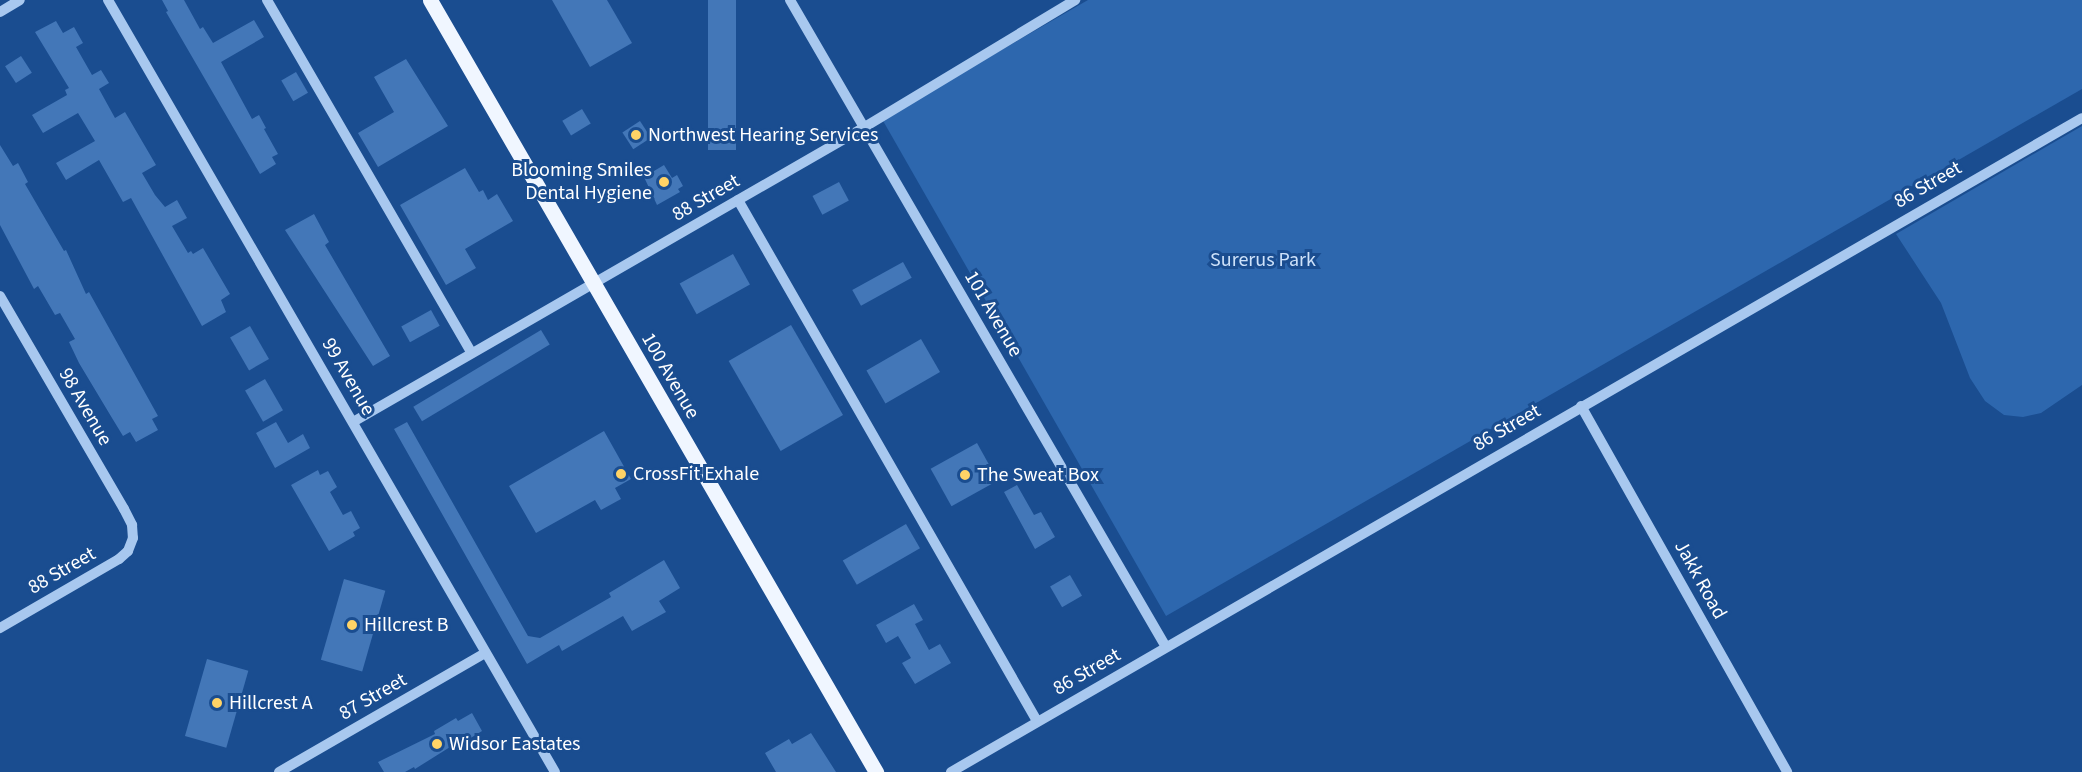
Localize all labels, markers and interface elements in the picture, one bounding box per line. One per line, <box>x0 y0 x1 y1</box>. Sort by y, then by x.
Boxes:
place label: Northwest Hearing Services <box>648 123 878 147</box>
marker: Northwest Hearing Services <box>629 128 643 142</box>
street label: 86 Street <box>1890 156 1966 214</box>
place label: Blooming Smiles Dental Hygiene <box>511 158 652 205</box>
street label: 88 Street <box>668 169 744 227</box>
marker: Blooming Smiles Dental Hygiene <box>657 175 671 189</box>
park label: Surerus Park <box>1210 248 1316 272</box>
street label: 101 Avenue <box>959 267 1027 361</box>
street label: 100 Avenue <box>636 329 704 423</box>
street label: 99 Avenue <box>316 334 380 420</box>
street label: 98 Avenue <box>53 364 117 450</box>
street label: 86 Street <box>1469 399 1545 457</box>
place label: CrossFit Exhale <box>633 462 759 486</box>
place label: The Sweat Box <box>977 463 1099 487</box>
marker: CrossFit Exhale <box>614 467 628 481</box>
marker: The Sweat Box <box>958 468 972 482</box>
street label: Jakk Road <box>1669 536 1731 624</box>
street label: 88 Street <box>24 542 100 600</box>
place label: Hillcrest B <box>364 613 448 637</box>
marker: Hillcrest B <box>345 618 359 632</box>
street label: 86 Street <box>1049 643 1125 701</box>
street label: 87 Street <box>335 668 411 726</box>
place label: Hillcrest A <box>229 691 313 715</box>
marker: Hillcrest A <box>210 696 224 710</box>
place label: Widsor Eastates <box>449 732 580 756</box>
marker: Widsor Eastates <box>430 737 444 751</box>

